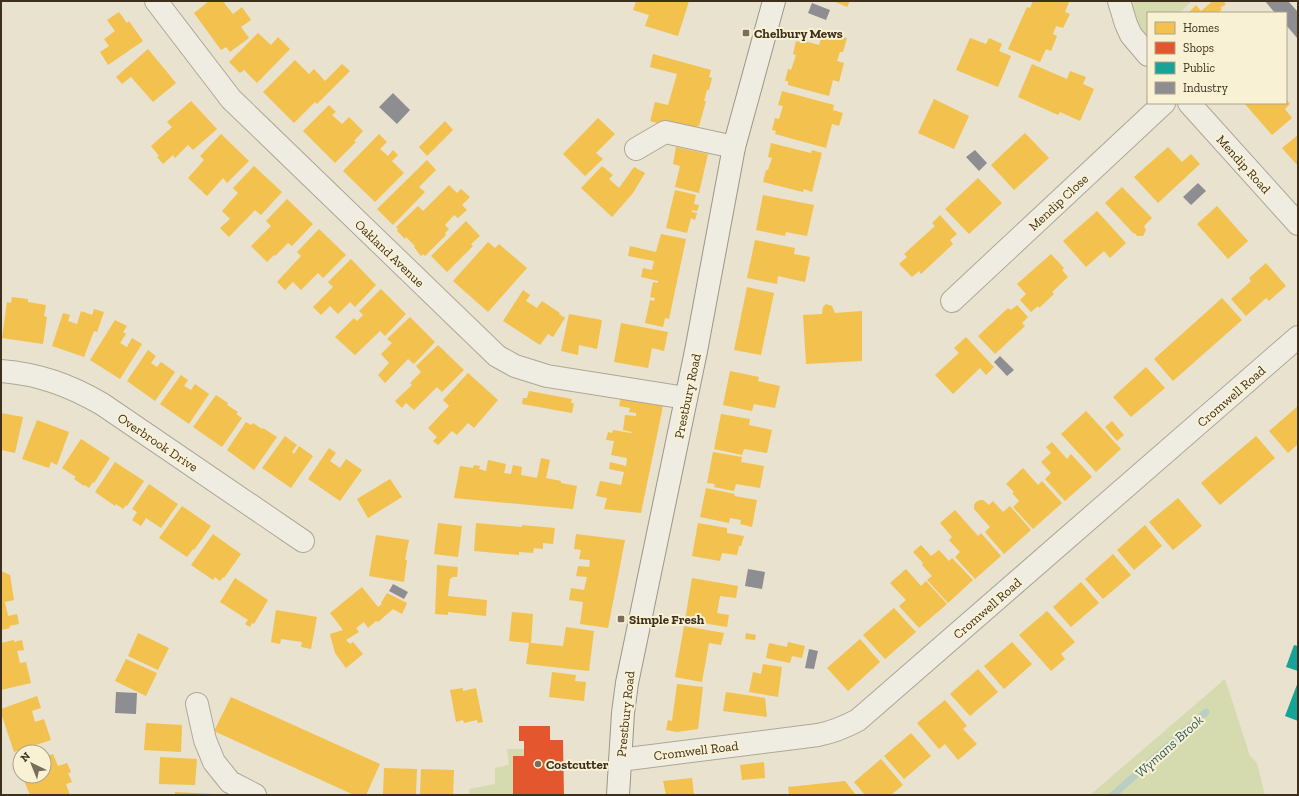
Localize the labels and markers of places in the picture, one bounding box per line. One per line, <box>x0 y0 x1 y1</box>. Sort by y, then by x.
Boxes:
place label: Chelbury Mews <box>754 26 843 41</box>
marker: Chelbury Mews <box>741 28 751 38</box>
place label: Simple Fresh <box>629 612 705 627</box>
marker: Simple Fresh <box>616 614 626 624</box>
place label: Costcutter <box>546 757 609 772</box>
marker: Costcutter <box>533 759 543 769</box>

